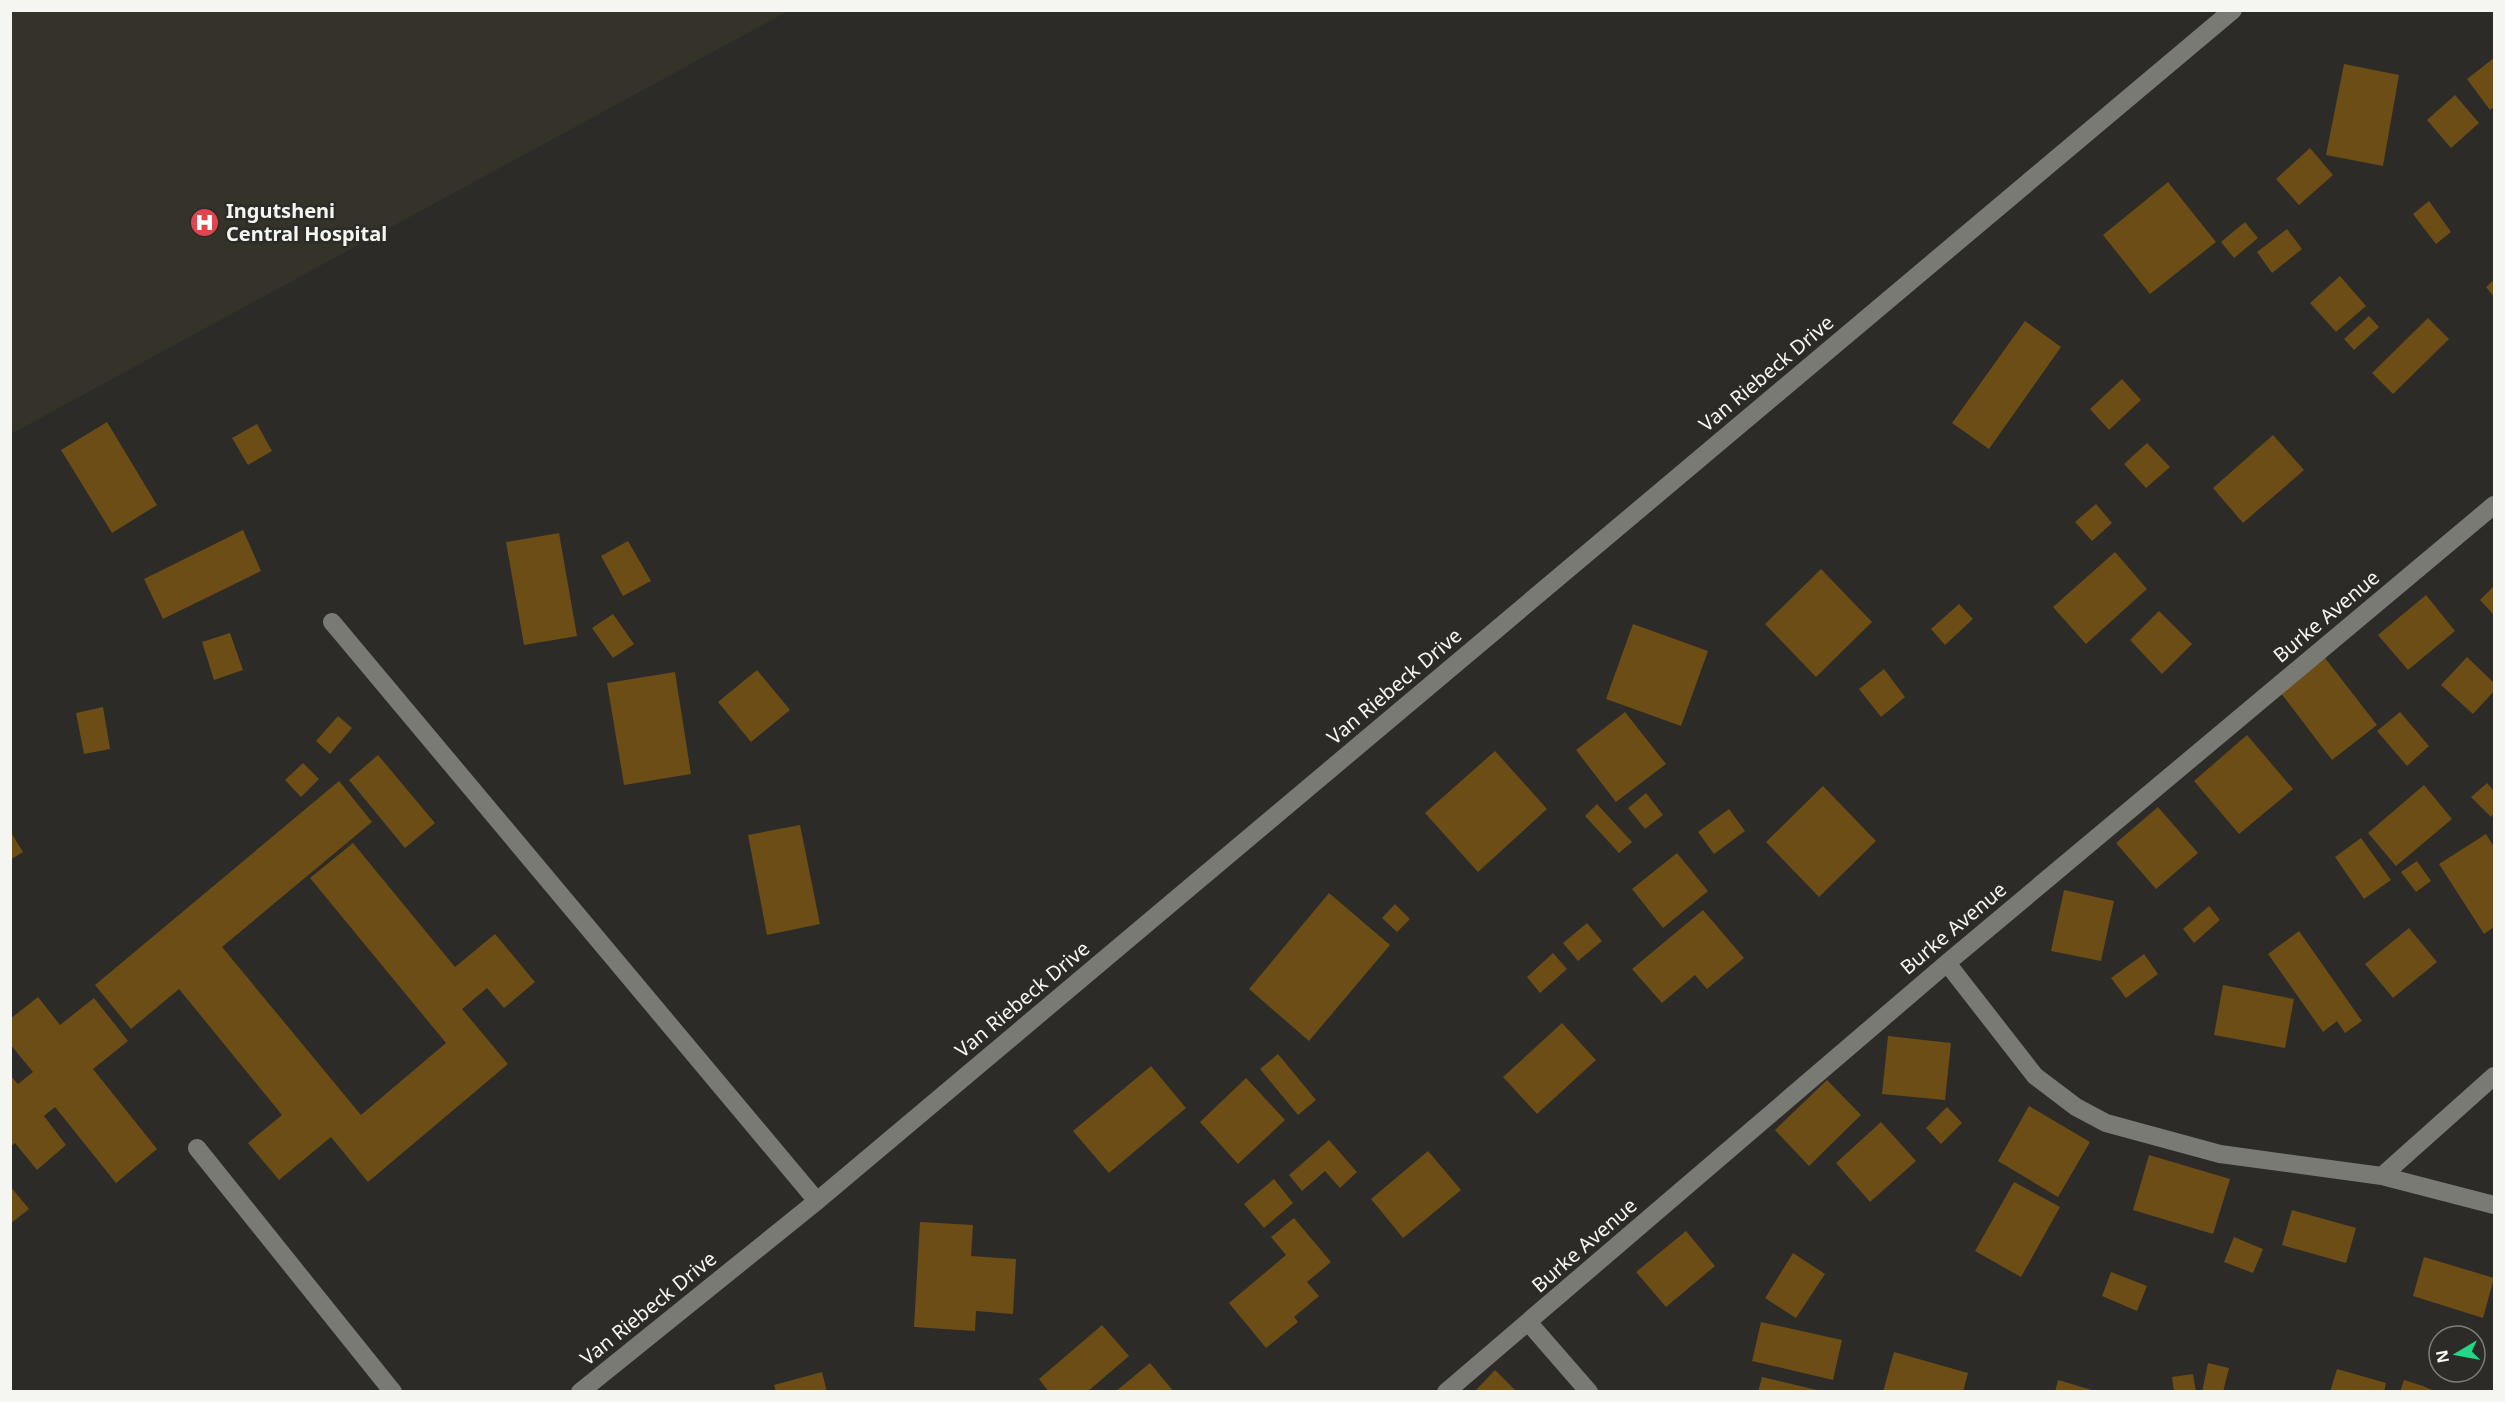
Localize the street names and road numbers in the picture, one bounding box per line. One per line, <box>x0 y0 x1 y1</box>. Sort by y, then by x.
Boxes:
street label: Van Riebeck Drive <box>1693 309 1839 437</box>
street label: Burke Avenue <box>2267 564 2385 668</box>
street label: Van Riebeck Drive <box>1321 622 1467 750</box>
street label: Burke Avenue <box>1894 876 2012 980</box>
street label: Van Riebeck Drive <box>949 935 1095 1063</box>
street label: Burke Avenue <box>1526 1192 1642 1298</box>
street label: Van Riebeck Drive <box>574 1245 722 1371</box>

